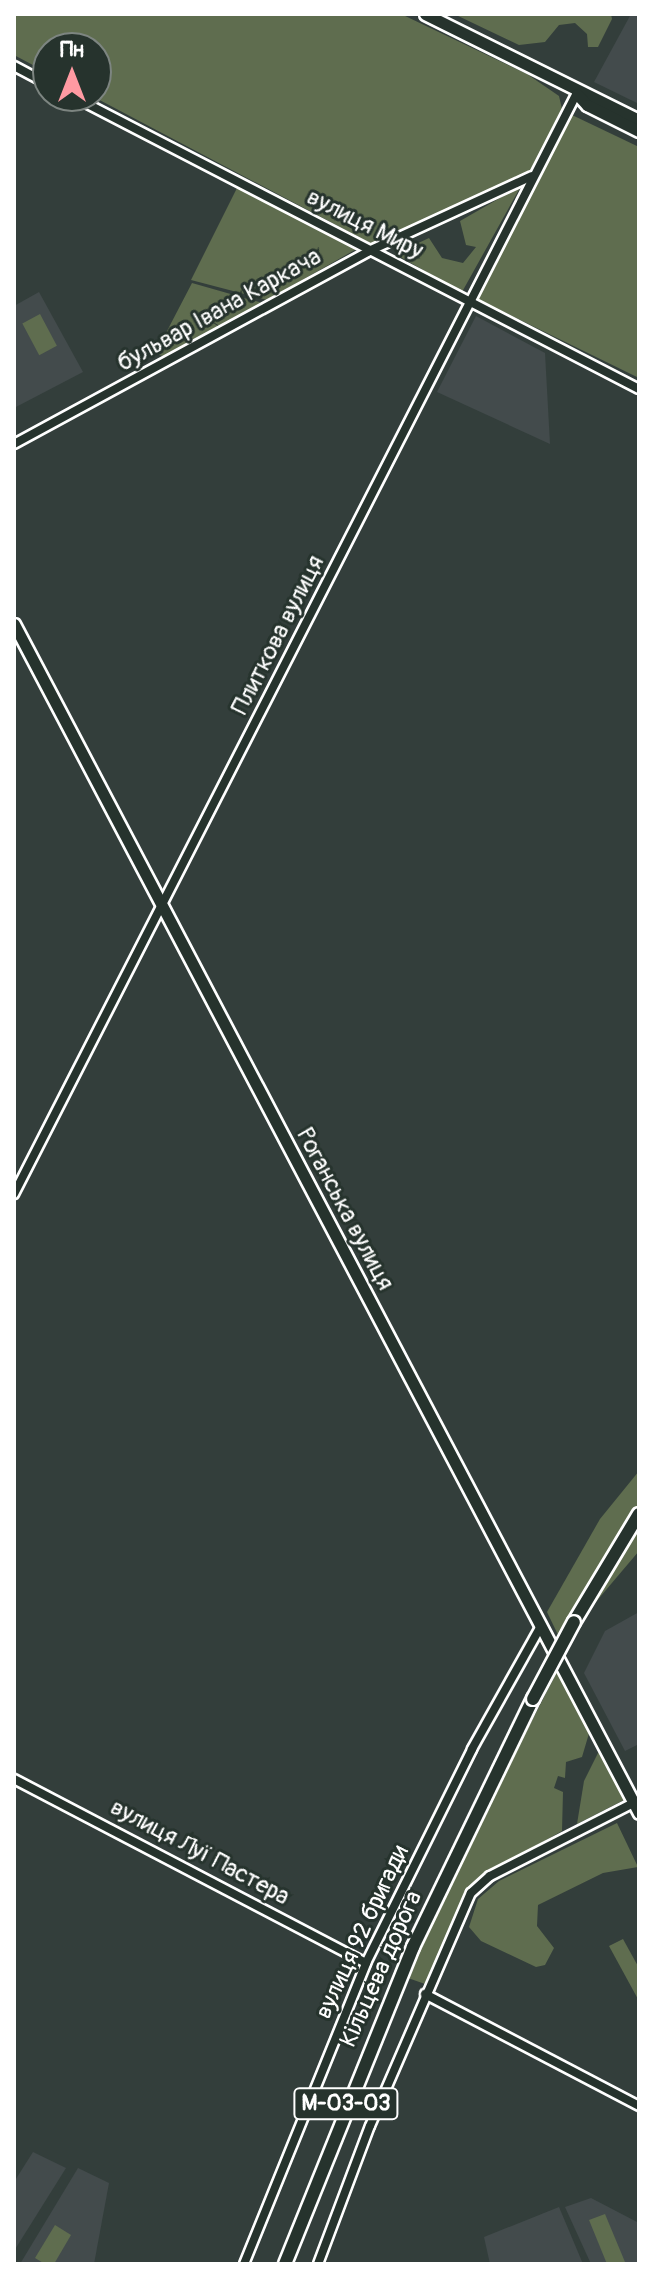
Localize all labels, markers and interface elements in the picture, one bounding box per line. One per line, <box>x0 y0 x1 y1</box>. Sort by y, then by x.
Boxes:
north arrow <box>32 32 112 112</box>
text: Пн <box>60 36 84 64</box>
street label: вулиця Миру <box>302 182 428 266</box>
street label: бульвар Івана Каркача <box>112 242 326 378</box>
street label: Плиткова вулиця <box>225 551 331 719</box>
street label: Роганська вулиця <box>290 1123 400 1295</box>
street label: вулиця Луї Пастера <box>106 1793 294 1911</box>
street label: вулиця 92 бригади <box>309 1841 415 2023</box>
street label: Кільцева дорога <box>334 1887 428 2051</box>
road number: М-03-03 <box>292 2086 400 2122</box>

